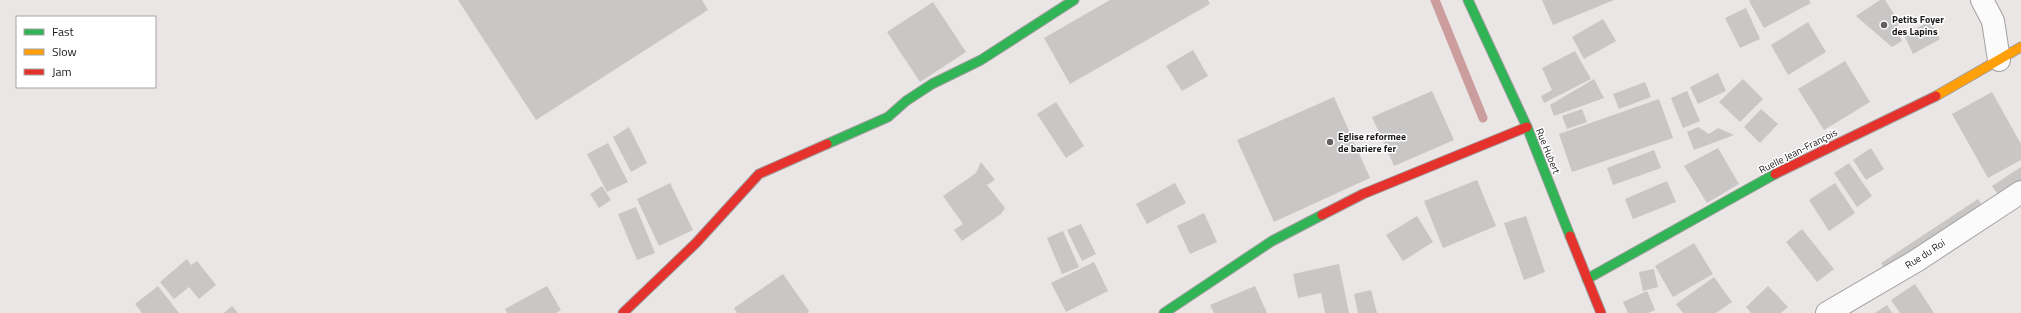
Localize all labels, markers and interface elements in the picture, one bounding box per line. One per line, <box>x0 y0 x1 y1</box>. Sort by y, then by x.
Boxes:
place label: Petits Foyer des Lapins <box>1892 12 1944 39</box>
legend <box>16 16 156 88</box>
marker: Petits Foyer des Lapins <box>1879 20 1889 30</box>
text: Fast <box>52 22 75 41</box>
text: Slow <box>52 42 77 61</box>
text: Jam <box>52 62 72 81</box>
street label: Ruelle Jean-François <box>1756 125 1840 177</box>
street label: Rue Hubert <box>1532 126 1564 177</box>
place label: Eglise reformee de bariere fer <box>1338 129 1406 156</box>
marker: Eglise reformee de bariere fer <box>1325 137 1335 147</box>
street label: Rue du Roi <box>1902 235 1948 273</box>

